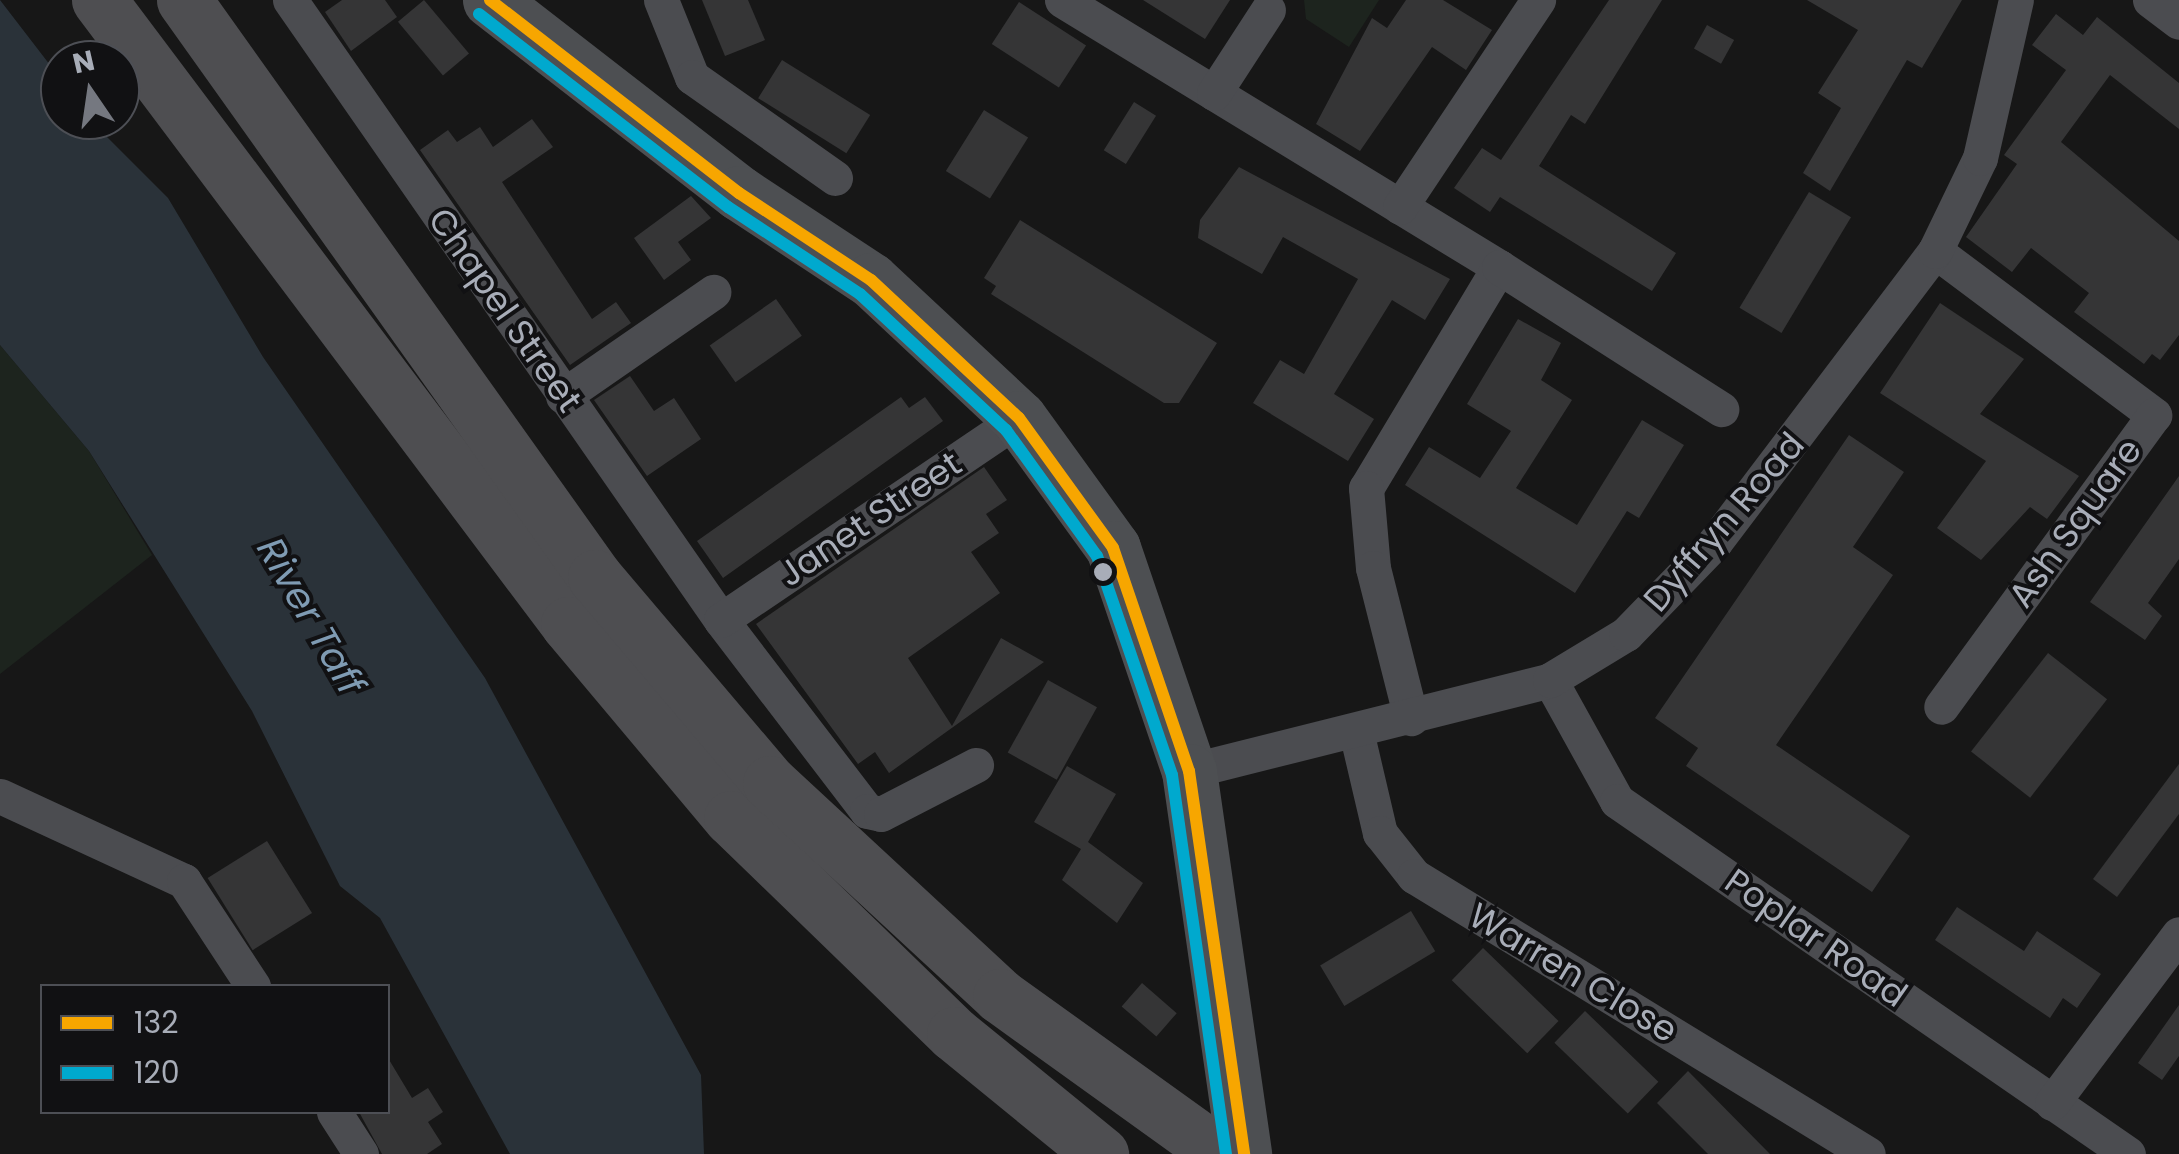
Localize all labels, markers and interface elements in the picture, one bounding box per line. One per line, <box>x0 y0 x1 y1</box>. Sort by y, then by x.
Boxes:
north arrow <box>40 40 140 140</box>
text: N <box>69 41 98 84</box>
street label: Chapel Street <box>419 200 591 420</box>
street label: Dyffryn Road <box>1635 424 1813 620</box>
street label: Ash Square <box>2000 430 2150 616</box>
street label: Janet Street <box>771 443 969 595</box>
water label: River Taff <box>248 529 374 703</box>
unlabelled marker <box>1093 562 1113 582</box>
street label: Poplar Road <box>1717 860 1915 1016</box>
street label: Warren Close <box>1461 894 1685 1052</box>
legend <box>40 984 390 1114</box>
text: 132 <box>134 1001 179 1044</box>
text: 120 <box>134 1051 180 1094</box>

